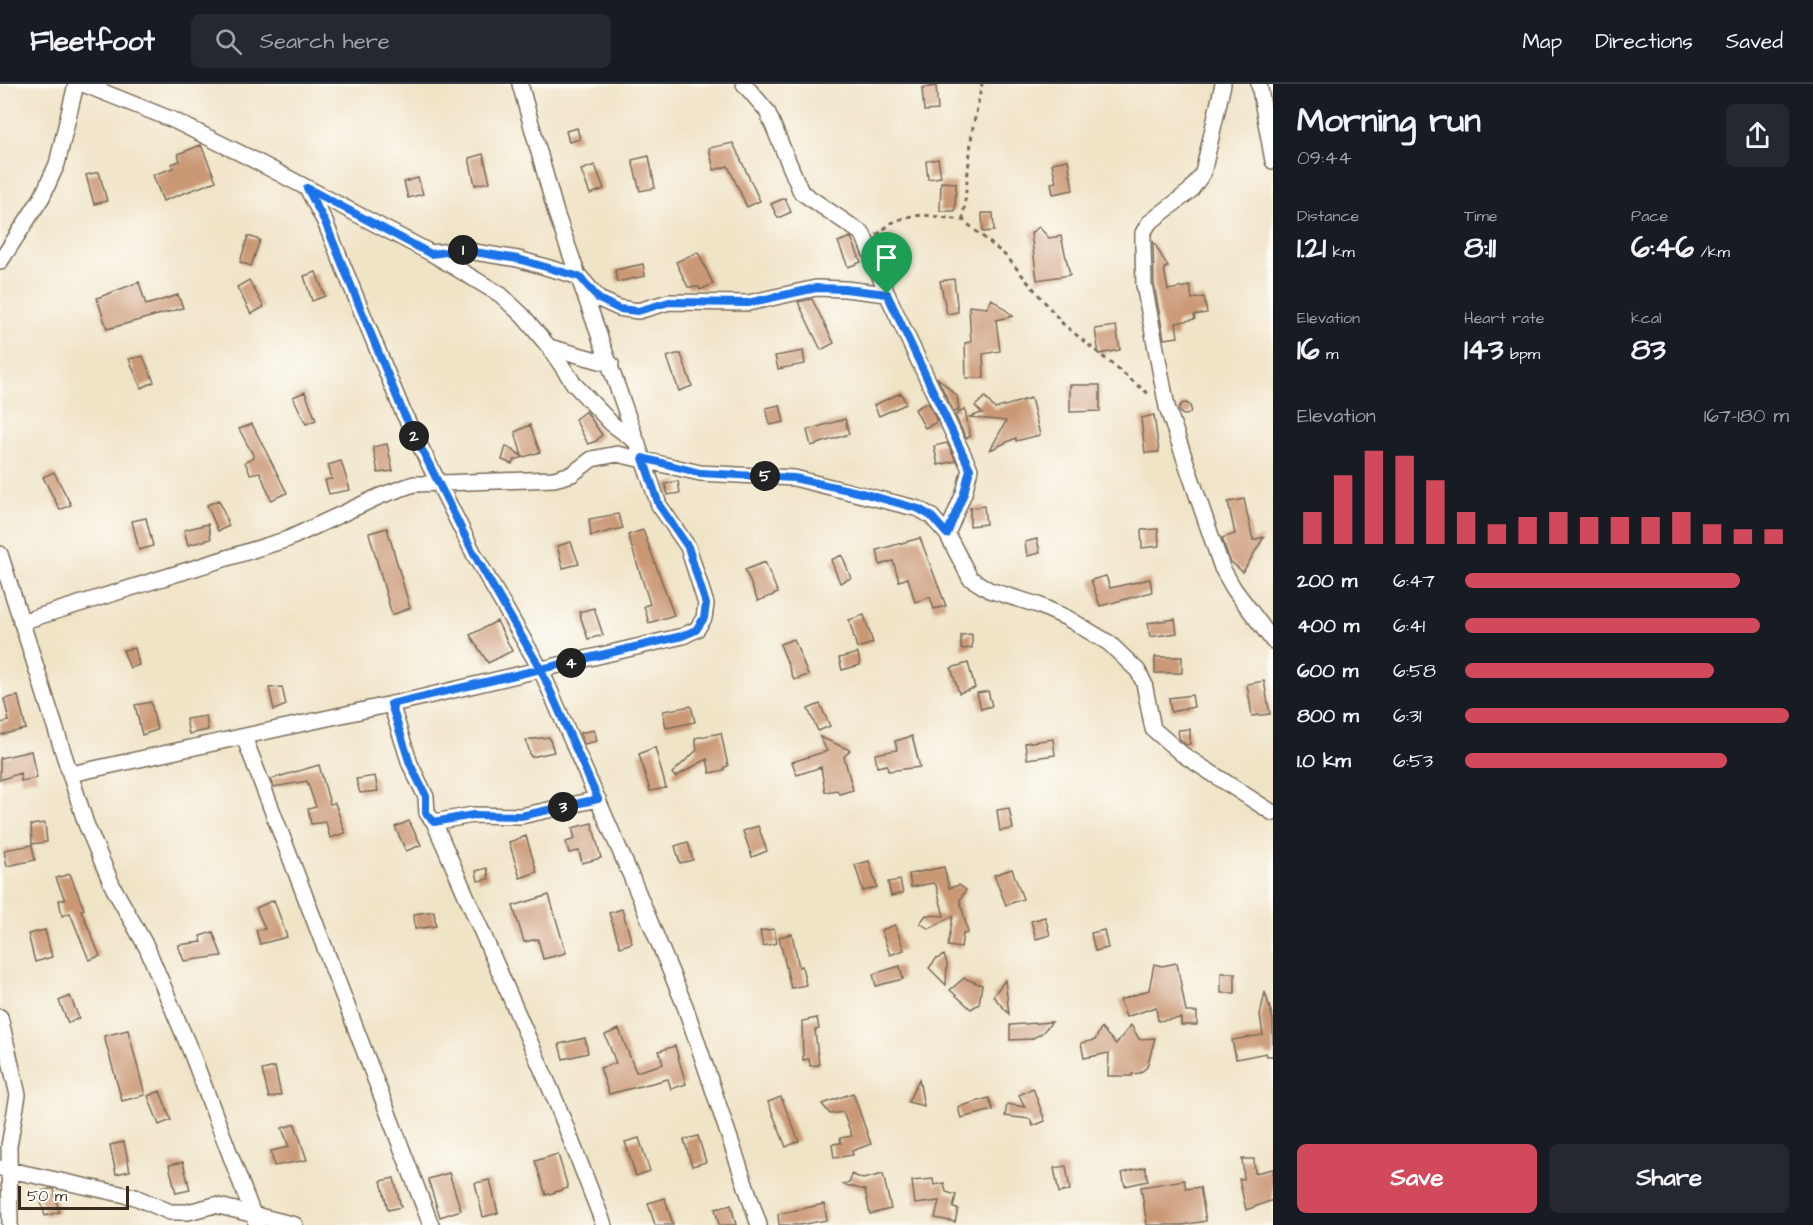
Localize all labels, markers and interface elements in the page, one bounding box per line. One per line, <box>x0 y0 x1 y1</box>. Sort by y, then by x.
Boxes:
search box <box>191 14 611 68</box>
text: Fleetfoot <box>30 22 155 61</box>
icon: search <box>212 25 245 58</box>
text: Search here <box>260 26 390 57</box>
text: Map <box>1522 27 1562 56</box>
text: Directions <box>1595 27 1693 56</box>
text: Saved <box>1726 27 1783 56</box>
text: Morning run <box>1297 98 1481 144</box>
button: share <box>1726 104 1789 167</box>
text: 09:44 <box>1297 144 1352 172</box>
text: Distance <box>1297 205 1359 227</box>
text: Time <box>1464 205 1498 227</box>
text: Pace <box>1631 205 1668 227</box>
text: 1.21 <box>1297 227 1326 269</box>
text: 8:11 <box>1464 227 1496 269</box>
text: 6:46 <box>1631 227 1694 269</box>
pin <box>861 232 912 294</box>
pin: 1 <box>448 235 478 265</box>
text: 1 <box>462 239 464 261</box>
icon: arrive <box>870 241 903 274</box>
text: km <box>1326 241 1355 263</box>
text: /km <box>1694 241 1730 263</box>
text: Elevation <box>1297 307 1360 329</box>
text: Heart rate <box>1464 307 1544 329</box>
text: kcal <box>1631 307 1662 329</box>
text: 16 <box>1297 329 1320 371</box>
text: 143 <box>1464 329 1504 371</box>
text: 83 <box>1631 329 1666 371</box>
text: m <box>1320 343 1339 365</box>
text: bpm <box>1504 343 1540 365</box>
text: Elevation <box>1297 402 1376 430</box>
text: 167–180 m <box>1704 402 1789 430</box>
pin: 2 <box>399 421 429 451</box>
text: 2 <box>409 425 419 447</box>
pin: 5 <box>750 461 780 491</box>
text: 5 <box>759 465 771 487</box>
text: 200 m <box>1297 567 1357 595</box>
text: 6:47 <box>1393 567 1435 595</box>
text: 400 m <box>1297 612 1359 640</box>
text: 6:41 <box>1393 612 1425 640</box>
pin: 4 <box>556 648 586 678</box>
text: 4 <box>566 652 576 674</box>
text: 600 m <box>1297 657 1358 685</box>
text: 6:58 <box>1393 657 1436 685</box>
text: 800 m <box>1297 702 1359 730</box>
text: 6:31 <box>1393 702 1422 730</box>
text: 1.0 km <box>1297 747 1351 775</box>
text: 6:53 <box>1393 747 1433 775</box>
pin: 3 <box>548 792 578 822</box>
text: 3 <box>559 796 567 818</box>
button: Save <box>1297 1144 1537 1213</box>
button: Share <box>1549 1144 1789 1213</box>
scale bar <box>18 1183 129 1210</box>
text: 50 m <box>27 1185 67 1207</box>

